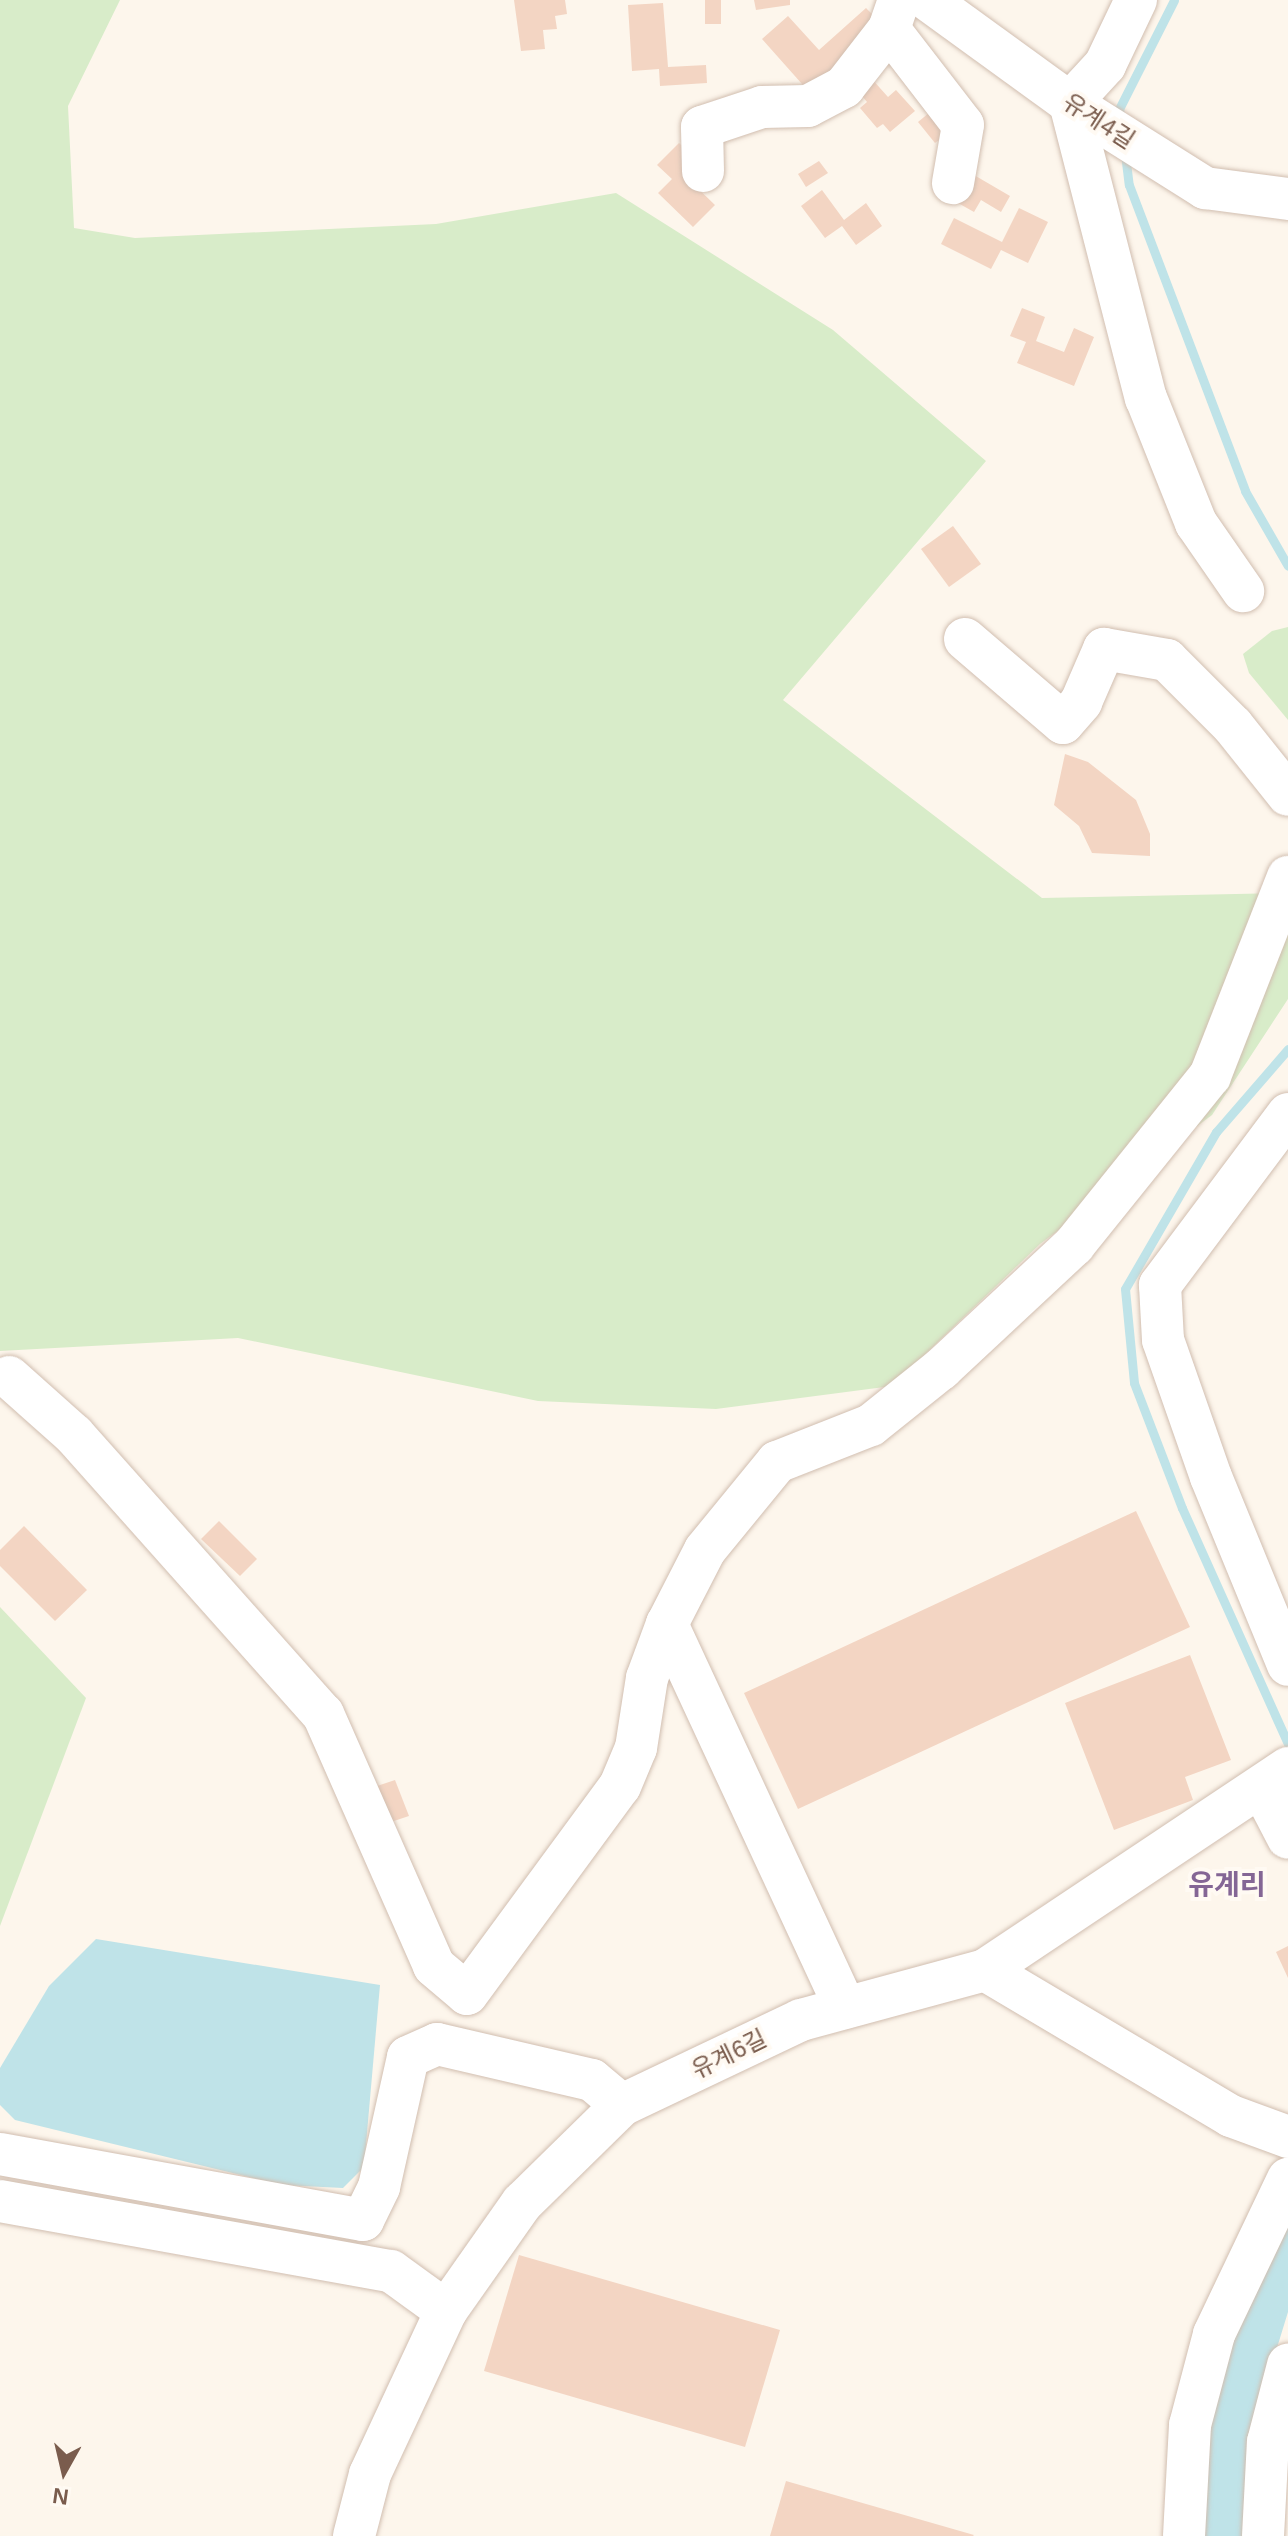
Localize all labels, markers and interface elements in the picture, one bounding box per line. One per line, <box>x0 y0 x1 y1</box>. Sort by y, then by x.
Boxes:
street label: 유계4길 <box>1058 87 1140 155</box>
district label: 유계리 <box>1188 1868 1266 1902</box>
street label: 유계6길 <box>687 2024 771 2084</box>
north arrow <box>24 2432 104 2512</box>
text: N <box>51 2483 70 2510</box>

